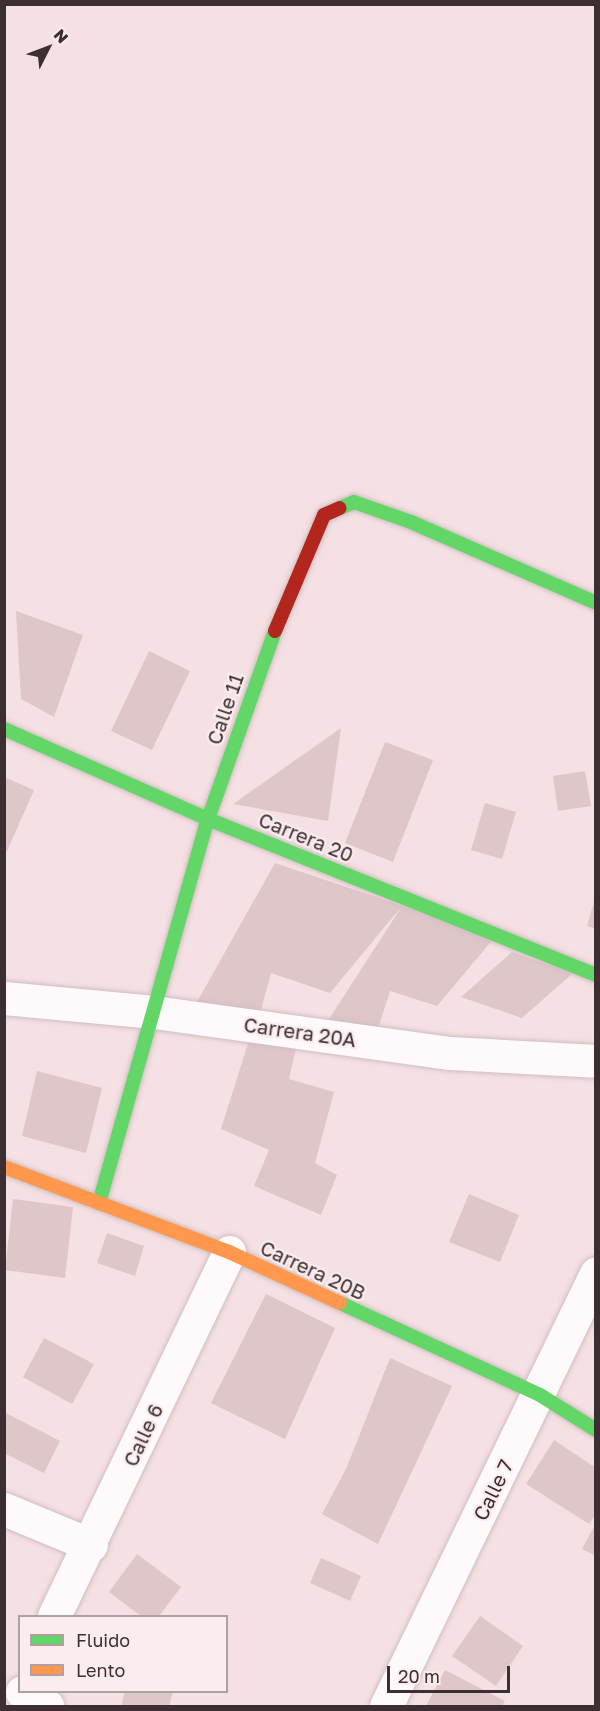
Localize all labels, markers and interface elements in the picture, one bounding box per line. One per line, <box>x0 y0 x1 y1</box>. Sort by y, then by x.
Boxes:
north arrow <box>18 18 78 78</box>
text: N <box>50 25 73 47</box>
street label: Calle 11 <box>202 670 248 748</box>
street label: Carrera 20 <box>255 807 357 867</box>
street label: Carrera 20A <box>242 1012 358 1052</box>
street label: Carrera 20B <box>257 1235 369 1305</box>
street label: Calle 6 <box>118 1400 168 1470</box>
street label: Calle 7 <box>468 1456 518 1524</box>
legend <box>18 1615 228 1693</box>
text: Fluido <box>76 1629 130 1651</box>
scale bar <box>390 1654 513 1692</box>
text: Lento <box>76 1659 125 1681</box>
text: 20 m <box>398 1665 440 1687</box>

